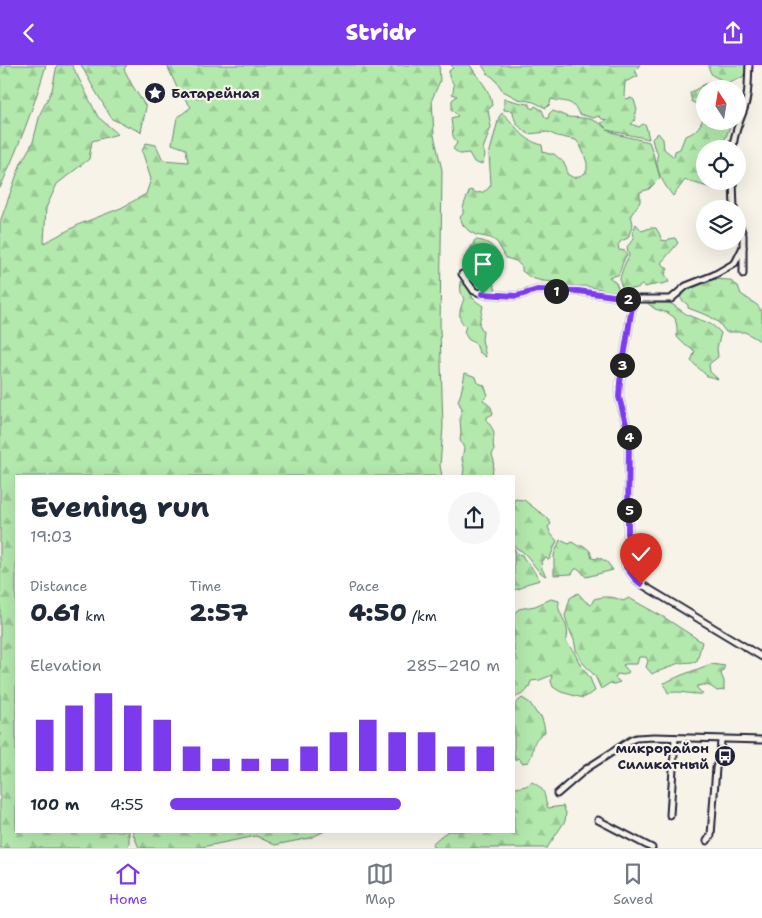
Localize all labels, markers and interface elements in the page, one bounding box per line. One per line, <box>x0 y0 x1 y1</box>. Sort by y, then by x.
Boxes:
text: Stridr <box>346 18 416 47</box>
icon: back <box>15 19 43 47</box>
icon: share <box>719 19 747 47</box>
north arrow <box>696 80 746 130</box>
map controls <box>696 80 746 250</box>
place icon: Батарейная <box>143 81 167 105</box>
place label: Батарейная <box>171 84 260 102</box>
button: locate <box>696 140 746 190</box>
button: layers <box>696 200 746 250</box>
pin <box>462 243 504 294</box>
icon: arrive <box>469 250 497 278</box>
pin: 1 <box>544 279 568 303</box>
text: 1 <box>553 282 560 300</box>
pin: 2 <box>616 287 640 311</box>
text: 2 <box>624 290 633 308</box>
pin: 3 <box>610 353 634 377</box>
text: 3 <box>618 356 627 374</box>
pin: 4 <box>616 425 642 449</box>
text: 4 <box>625 428 634 446</box>
text: Evening run <box>30 488 209 526</box>
button: share <box>448 492 500 544</box>
pin: 5 <box>616 497 642 523</box>
text: 5 <box>625 501 634 519</box>
text: 19:03 <box>30 526 72 547</box>
pin <box>620 533 662 584</box>
icon: check <box>627 540 655 568</box>
text: Distance <box>30 577 87 595</box>
text: Time <box>189 577 221 595</box>
text: Pace <box>349 577 379 595</box>
text: 0.61 <box>30 595 80 629</box>
text: 2:57 <box>189 595 248 629</box>
text: 4:50 <box>349 595 407 629</box>
text: km <box>80 607 105 625</box>
text: /km <box>407 607 437 625</box>
text: Elevation <box>30 655 102 676</box>
text: 285–290 m <box>406 655 500 676</box>
place label: микрорайон Силикатный <box>615 739 709 773</box>
bus stop icon: микрорайон Силикатный <box>713 744 737 768</box>
text: 100 m <box>30 794 79 815</box>
text: 4:55 <box>110 794 144 815</box>
tab: Home <box>109 860 147 908</box>
tab: Map <box>365 860 395 908</box>
tab: Saved <box>613 860 653 908</box>

